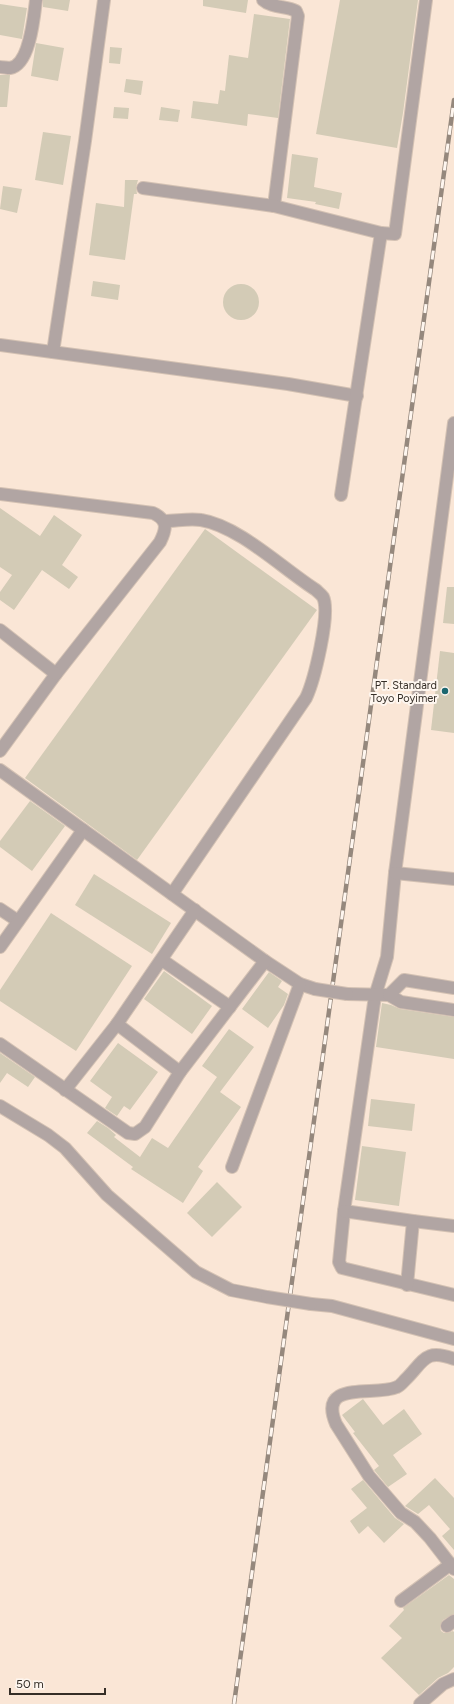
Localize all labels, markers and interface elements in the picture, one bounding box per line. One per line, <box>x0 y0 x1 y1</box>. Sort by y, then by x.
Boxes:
place label: PT. Standard Toyo Poyimer <box>371 679 437 705</box>
marker: PT. Standard Toyo Poyimer <box>440 686 450 696</box>
scale bar <box>10 1670 105 1696</box>
text: 50 m <box>16 1677 44 1691</box>

